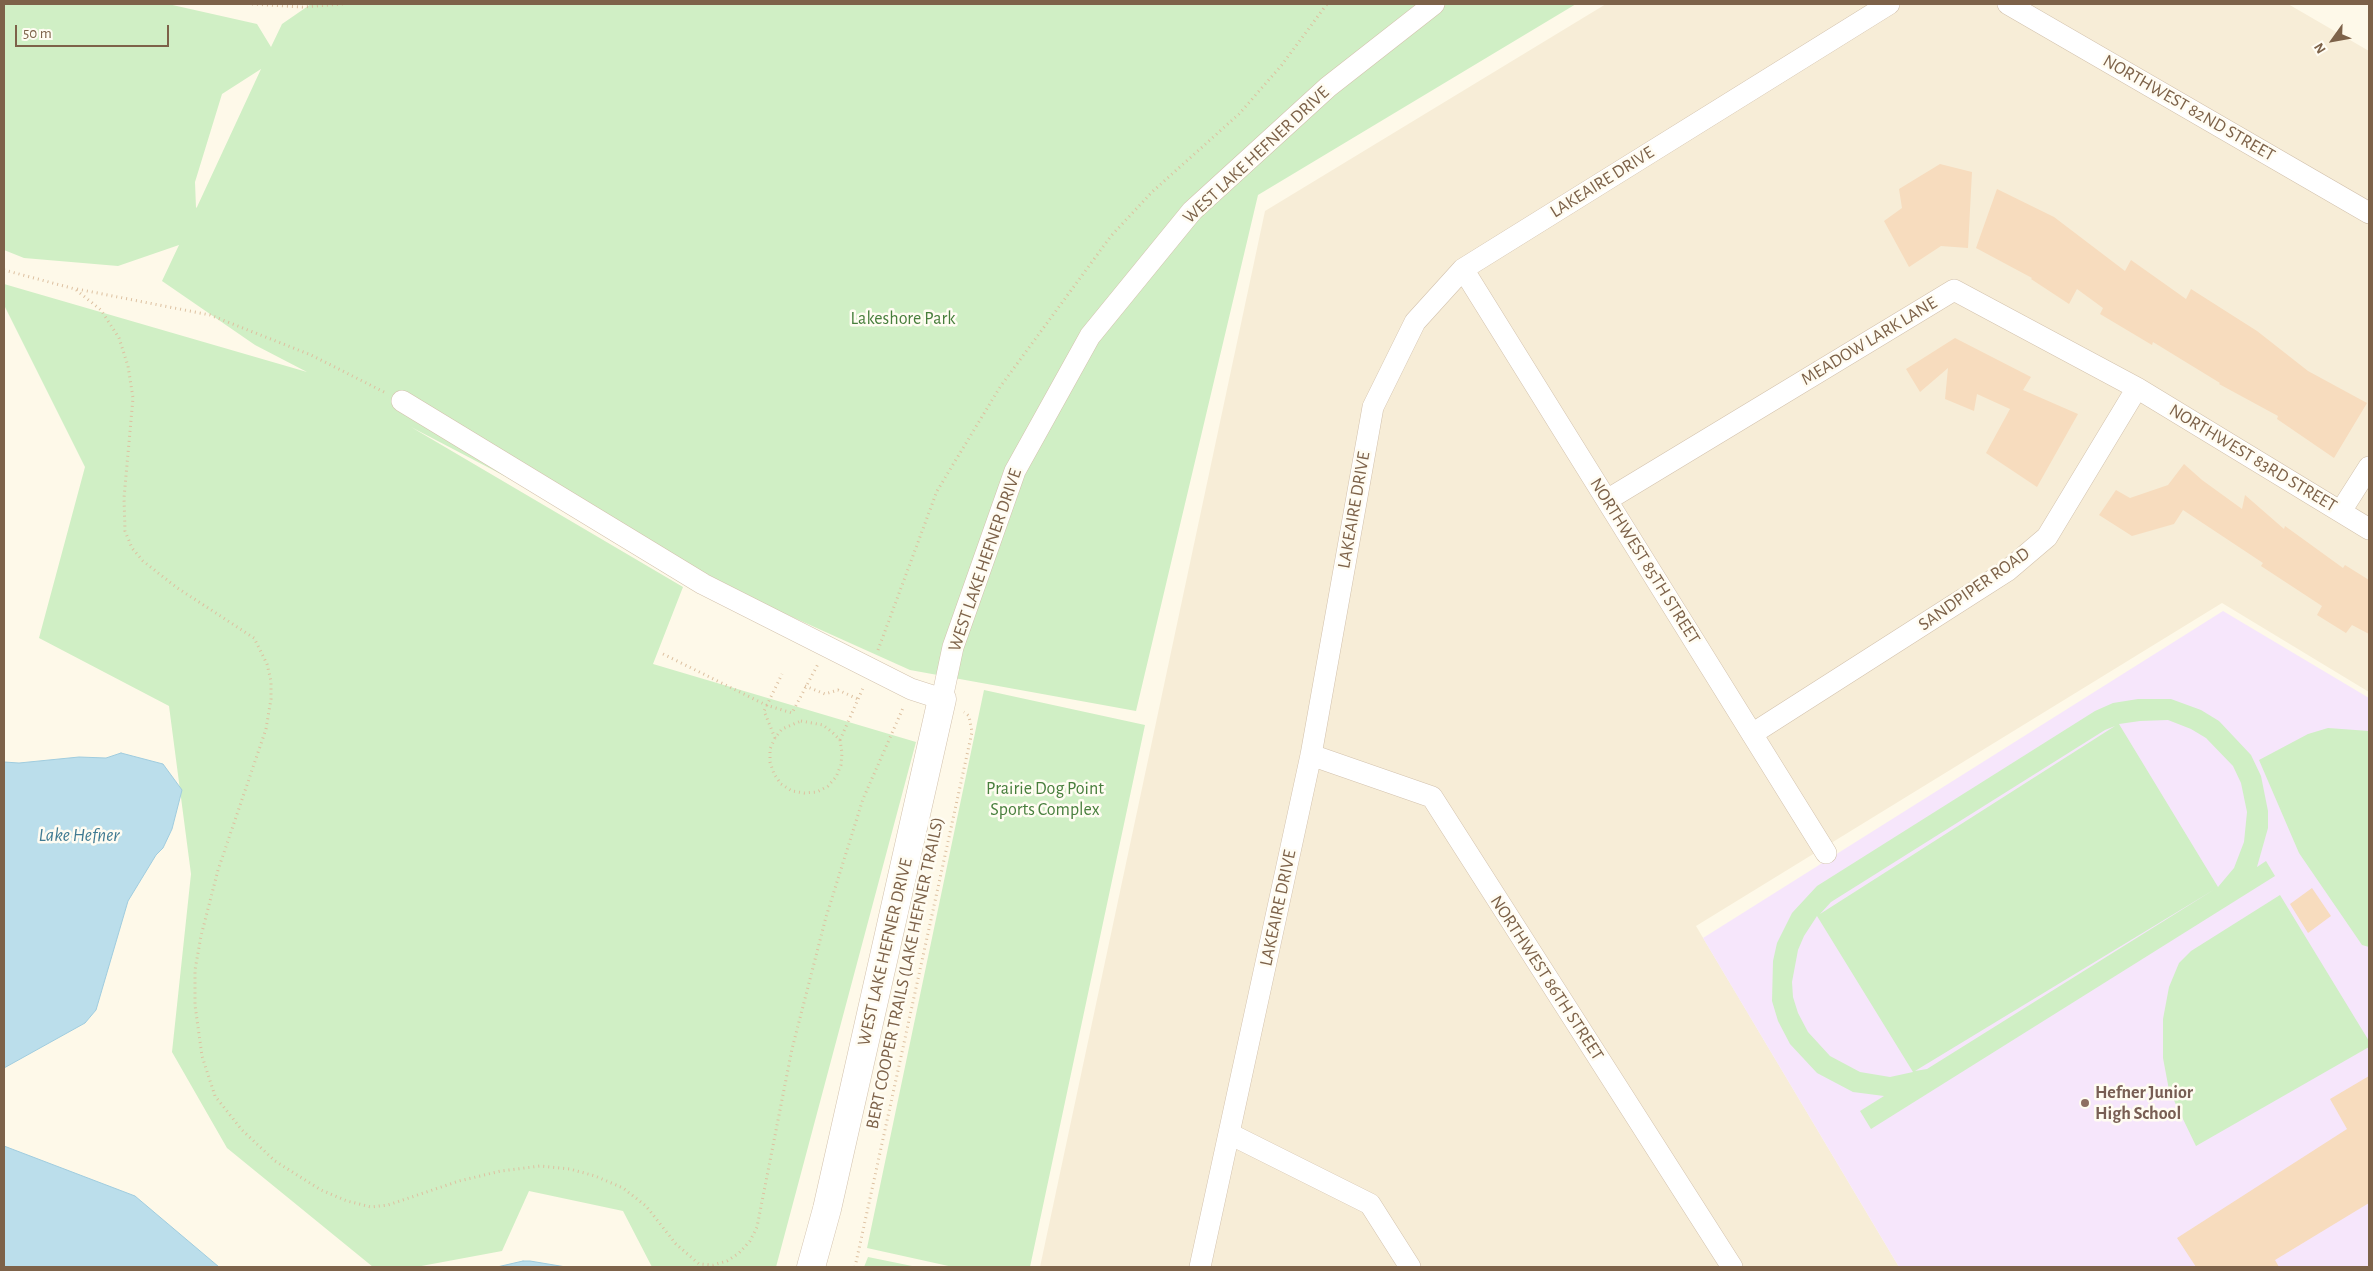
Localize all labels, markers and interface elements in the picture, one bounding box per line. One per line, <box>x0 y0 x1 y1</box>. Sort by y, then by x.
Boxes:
scale bar <box>18 15 171 47</box>
north arrow <box>2308 15 2358 65</box>
text: 50 m <box>23 26 52 41</box>
text: N <box>2312 40 2329 56</box>
street label: NORTHWEST 82ND STREET <box>2099 50 2279 166</box>
street label: WEST LAKE HEFNER DRIVE <box>1178 82 1334 228</box>
street label: LAKEAIRE DRIVE <box>1546 142 1658 222</box>
street label: MEADOW LARK LANE <box>1797 292 1941 390</box>
park label: Lakeshore Park <box>851 308 955 330</box>
street label: NORTHWEST 83RD STREET <box>2165 399 2341 517</box>
street label: LAKEAIRE DRIVE <box>1333 450 1375 570</box>
street label: WEST LAKE HEFNER DRIVE <box>944 466 1026 654</box>
street label: NORTHWEST 85TH STREET <box>1585 474 1705 648</box>
street label: SANDPIPER ROAD <box>1914 543 2034 635</box>
park label: Prairie Dog Point Sports Complex <box>986 778 1104 821</box>
street label: BERT COOPER TRAILS (LAKE HEFNER TRAILS) <box>861 815 949 1131</box>
water label: Lake Hefner <box>38 824 120 846</box>
street label: LAKEAIRE DRIVE <box>1255 848 1301 968</box>
street label: WEST LAKE HEFNER DRIVE <box>853 856 917 1048</box>
street label: NORTHWEST 86TH STREET <box>1485 891 1609 1065</box>
place label: Hefner Junior High School <box>2095 1082 2193 1124</box>
marker: Hefner Junior High School <box>2079 1097 2091 1109</box>

